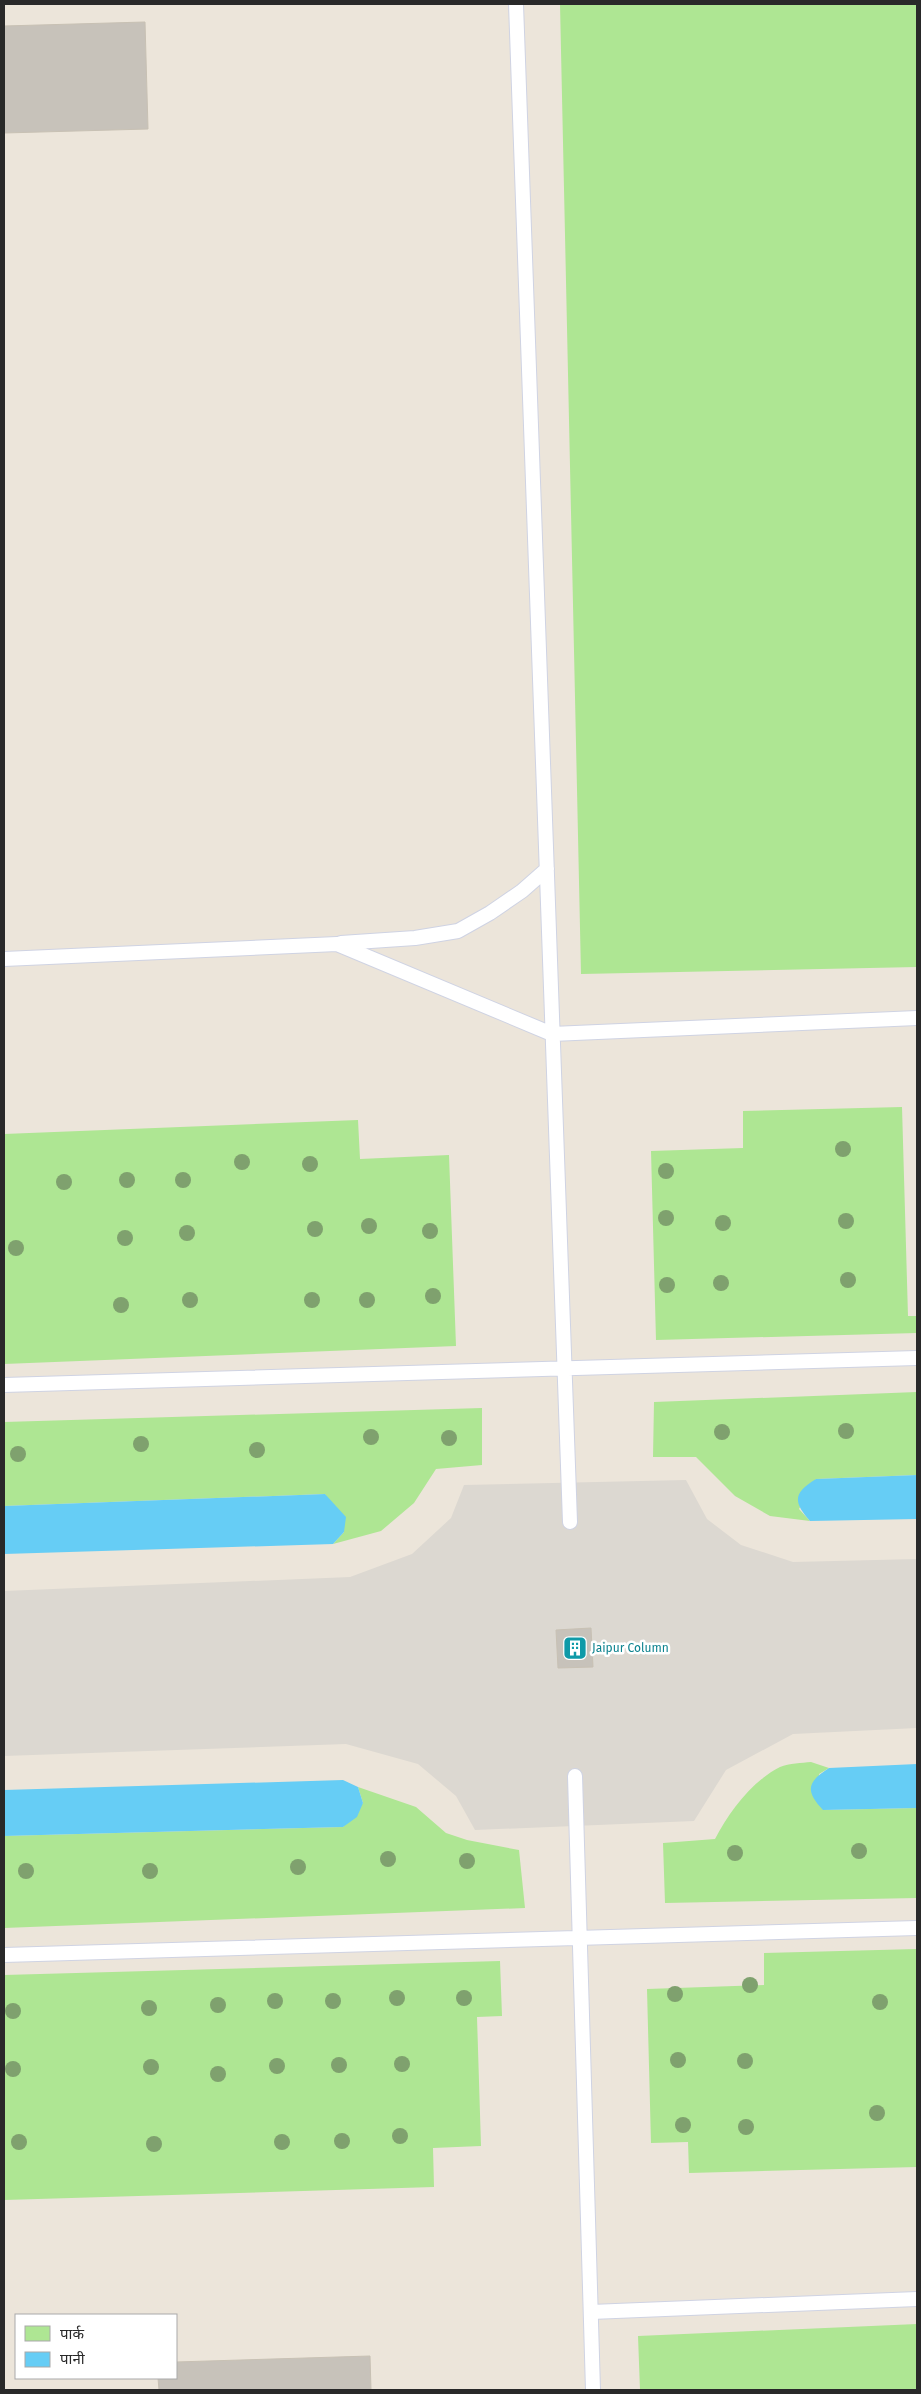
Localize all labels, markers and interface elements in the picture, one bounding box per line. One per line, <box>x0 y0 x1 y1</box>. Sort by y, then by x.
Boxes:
building icon: Jaipur Column <box>562 1635 588 1661</box>
place label: Jaipur Column <box>592 1641 669 1655</box>
legend <box>15 2314 178 2379</box>
text: पार्क <box>60 2325 84 2343</box>
text: पानी <box>60 2350 86 2368</box>

